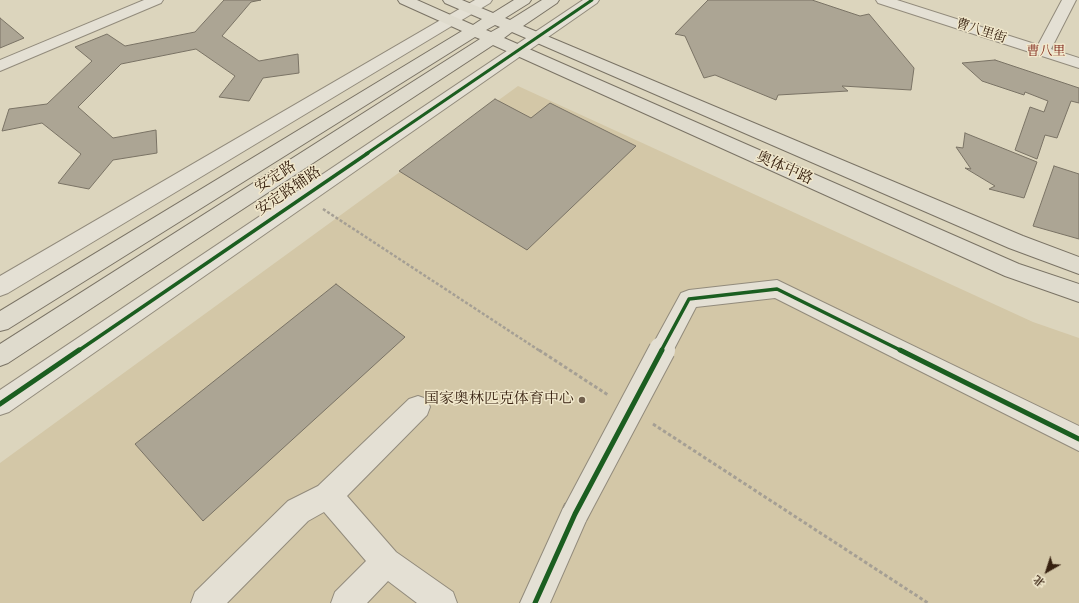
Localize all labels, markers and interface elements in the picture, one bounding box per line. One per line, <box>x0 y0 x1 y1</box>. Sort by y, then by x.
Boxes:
street label: 曹八里街 <box>954 17 1008 47</box>
district label: 曹八里 <box>1027 44 1065 60</box>
street label: 奥体中路 <box>753 149 815 189</box>
street label: 安定路 <box>252 158 300 198</box>
street label: 安定路辅路 <box>253 164 325 220</box>
place label: 国家奥林匹克体育中心 <box>424 391 574 409</box>
marker: 国家奥林匹克体育中心 <box>577 395 587 405</box>
north arrow <box>1027 551 1067 591</box>
text: 北 <box>1031 571 1048 589</box>

